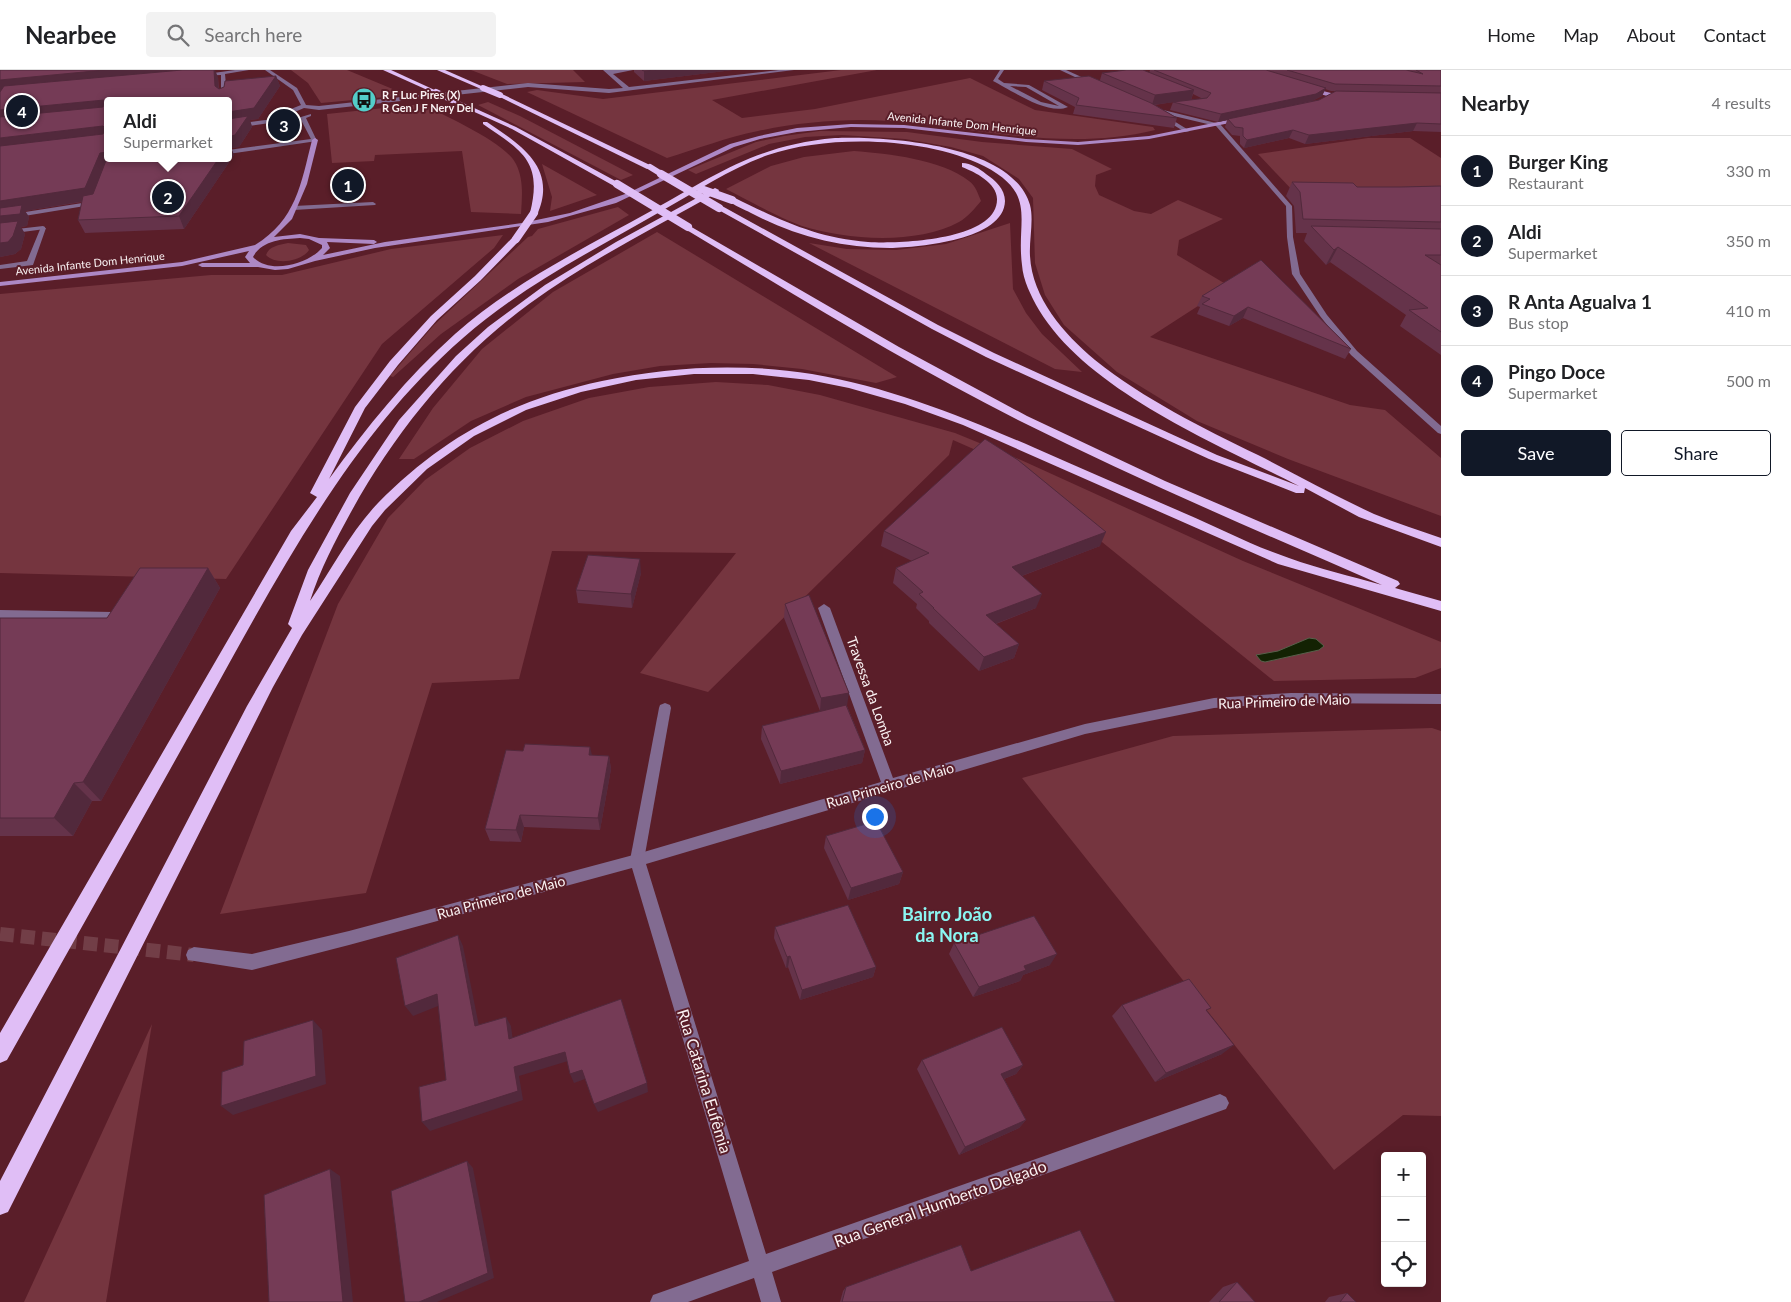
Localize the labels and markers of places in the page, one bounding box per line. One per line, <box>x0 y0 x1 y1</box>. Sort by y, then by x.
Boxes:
bus stop icon: R F Luc Pires (X) R Gen J F Nery Del <box>351 87 377 113</box>
place label: R F Luc Pires (X) R Gen J F Nery Del <box>382 88 474 114</box>
pin: 4 <box>6 92 38 130</box>
pin: 3 <box>268 106 300 144</box>
pin: 1 <box>332 166 364 204</box>
pin: 2 <box>152 178 184 216</box>

